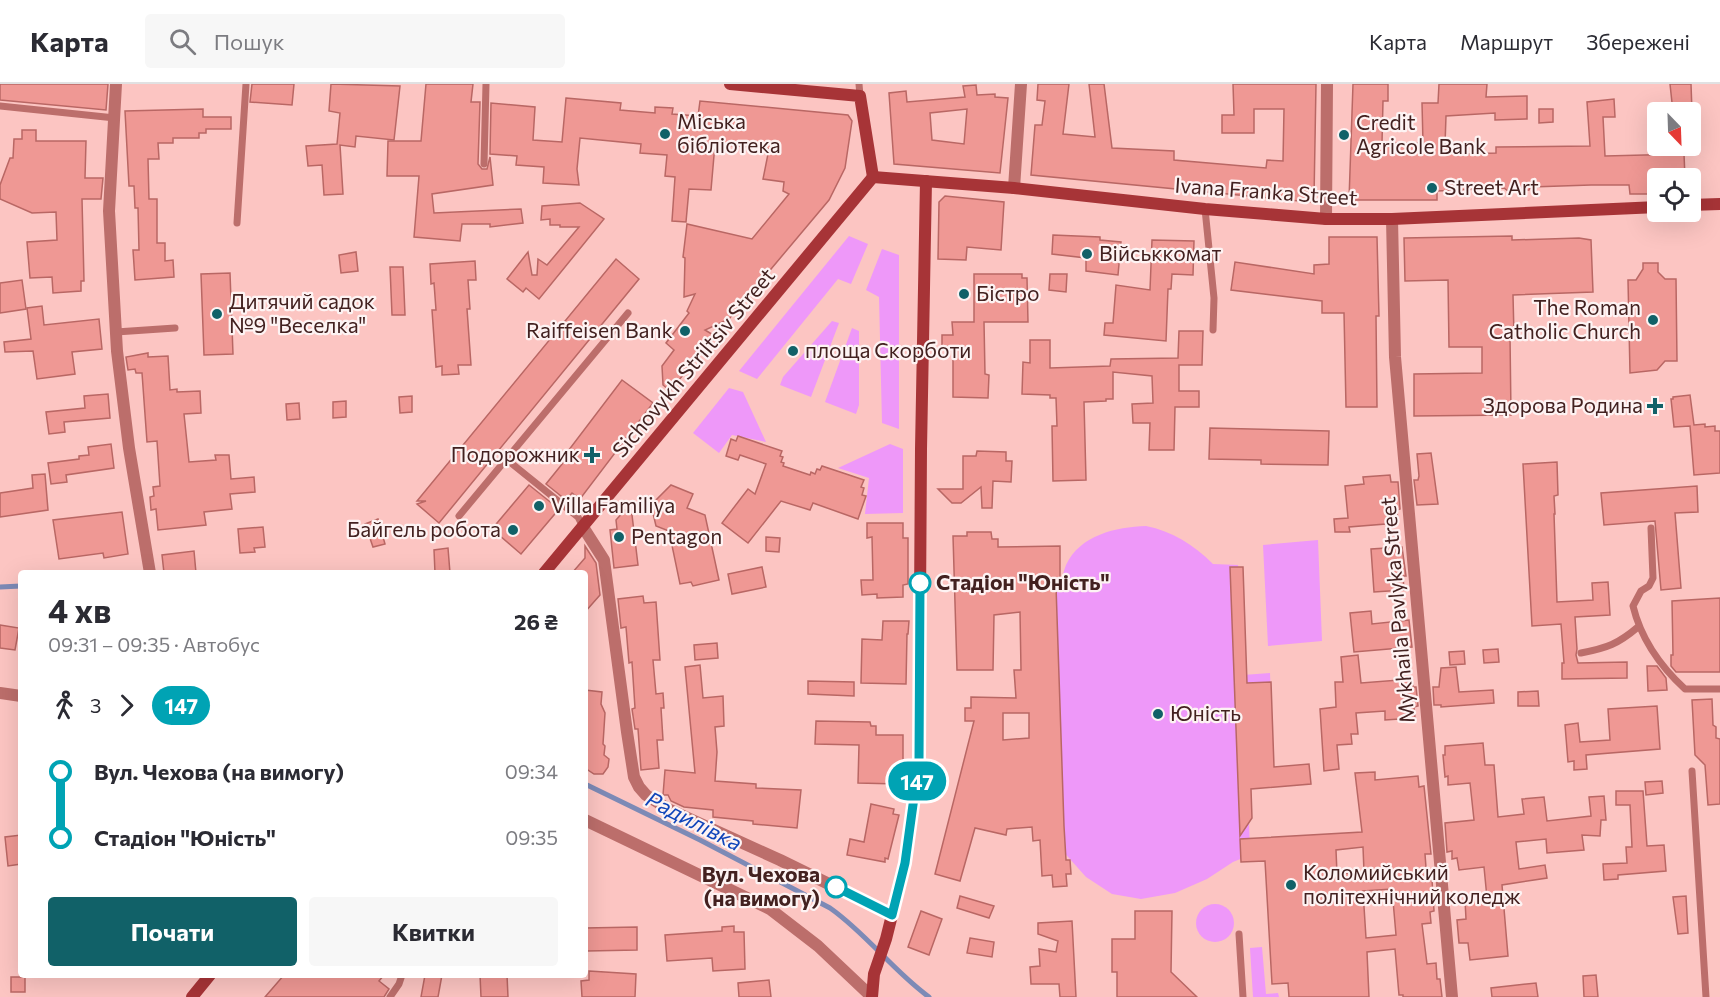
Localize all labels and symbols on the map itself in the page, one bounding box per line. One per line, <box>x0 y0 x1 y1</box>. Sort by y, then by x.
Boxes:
north arrow <box>1647 102 1701 156</box>
place label: Міська бібліотека <box>677 108 781 157</box>
place label: Credit Agricole Bank <box>1356 109 1487 158</box>
marker: Міська бібліотека <box>658 127 672 141</box>
marker: Credit Agricole Bank <box>1337 128 1351 142</box>
street label: Ivana Franka Street <box>1174 172 1358 209</box>
place label: Street Art <box>1444 174 1539 199</box>
marker: Street Art <box>1425 181 1439 195</box>
place label: Військкомат <box>1099 240 1222 265</box>
marker: Військкомат <box>1080 247 1094 261</box>
street label: Sichovykh Striltsiv Street <box>606 262 779 462</box>
place label: Бістро <box>976 280 1040 305</box>
marker: Бістро <box>957 287 971 301</box>
place label: Дитячий садок №9 "Веселка" <box>229 288 375 337</box>
place label: The Roman Catholic Church <box>1489 294 1641 343</box>
marker: Дитячий садок №9 "Веселка" <box>210 307 224 321</box>
marker: The Roman Catholic Church <box>1646 313 1660 327</box>
place label: Raiffeisen Bank <box>526 317 673 342</box>
marker: Raiffeisen Bank <box>678 324 692 338</box>
place label: площа Скорботи <box>805 337 971 362</box>
marker: площа Скорботи <box>786 344 800 358</box>
place label: Здорова Родина <box>1483 392 1643 417</box>
marker: Здорова Родина <box>1648 399 1662 413</box>
place label: Подорожник <box>451 441 580 466</box>
marker: Подорожник <box>585 448 599 462</box>
place label: Villa Familiya <box>551 492 675 517</box>
street label: Mykhaila Pavlyka Street <box>1374 496 1419 724</box>
marker: Villa Familiya <box>532 499 546 513</box>
place label: Байгель робота <box>347 516 501 541</box>
marker: Байгель робота <box>506 523 520 537</box>
place label: Pentagon <box>631 523 722 548</box>
marker: Pentagon <box>612 530 626 544</box>
place label: Стадіон "Юність" <box>936 569 1110 594</box>
marker: Стадіон "Юність" <box>909 572 931 594</box>
place label: Юність <box>1170 700 1241 725</box>
marker: Юність <box>1151 707 1165 721</box>
line badge: 147 <box>882 762 952 800</box>
water label: Радилівка <box>642 785 747 856</box>
place label: Коломийський політехнічний коледж <box>1303 859 1521 908</box>
place label: Вул. Чехова (на вимогу) <box>702 861 820 910</box>
marker: Вул. Чехова (на вимогу) <box>825 876 847 898</box>
marker: Коломийський політехнічний коледж <box>1284 878 1298 892</box>

